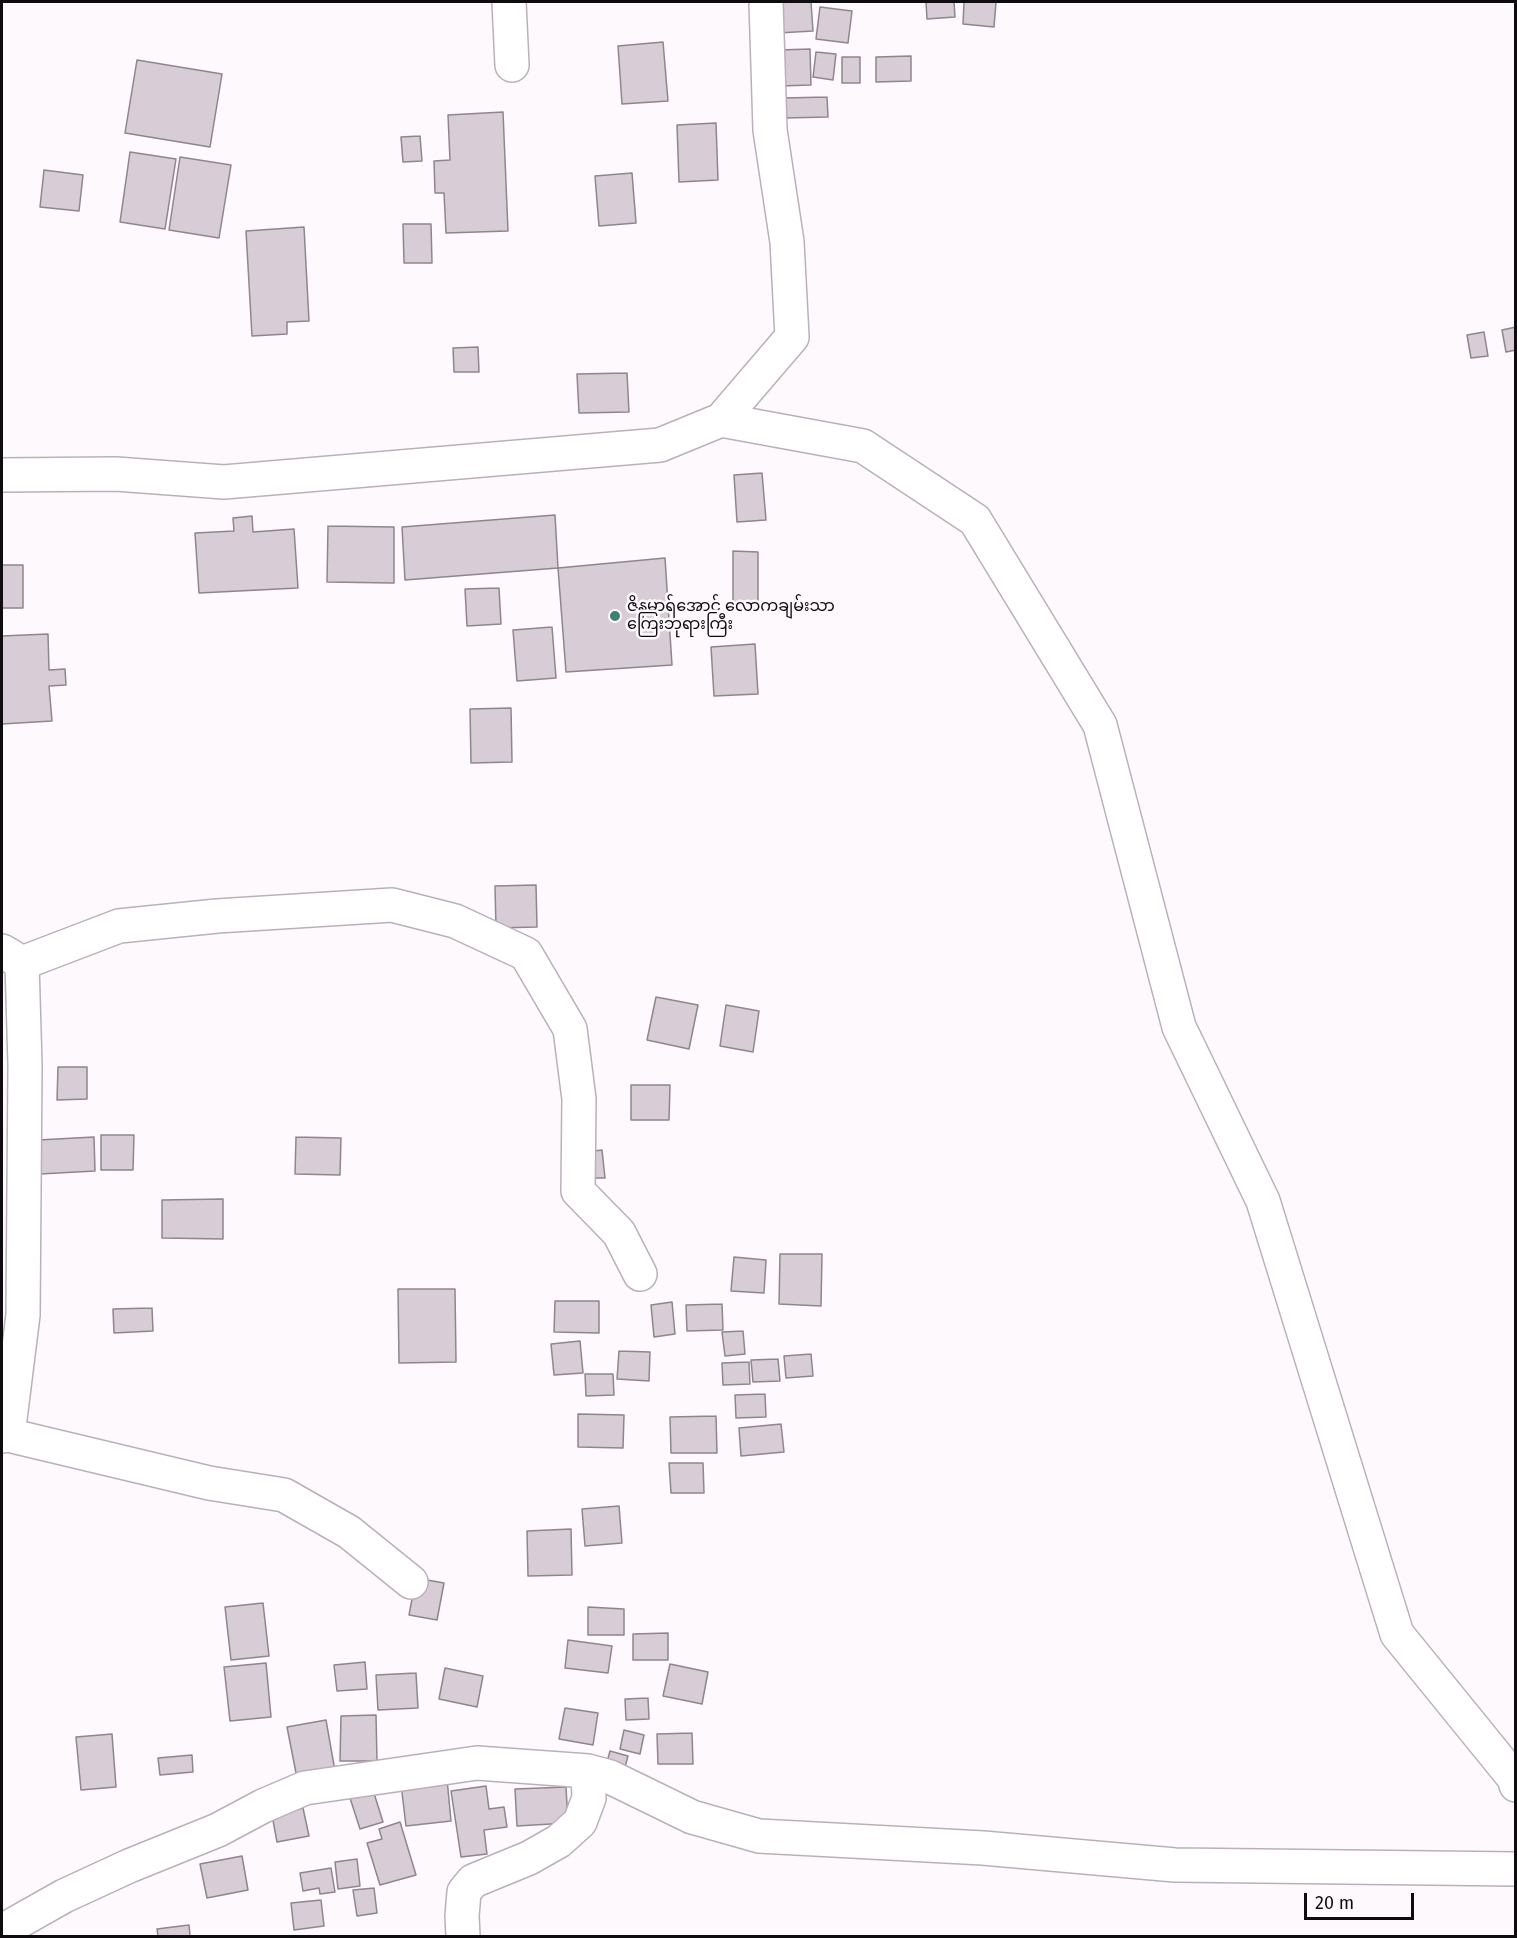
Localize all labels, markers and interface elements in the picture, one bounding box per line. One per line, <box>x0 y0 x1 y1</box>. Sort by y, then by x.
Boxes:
place label: ဇိနမာရ်အောင် လောကချမ်းသာ ကြေးဘုရားကြီး <box>627 597 835 635</box>
marker: ဇိနမာရ်အောင် လောကချမ်းသာ ကြေးဘုရားကြီး <box>608 609 622 623</box>
scale bar <box>1307 1881 1416 1919</box>
text: 20 m <box>1315 1892 1354 1914</box>

